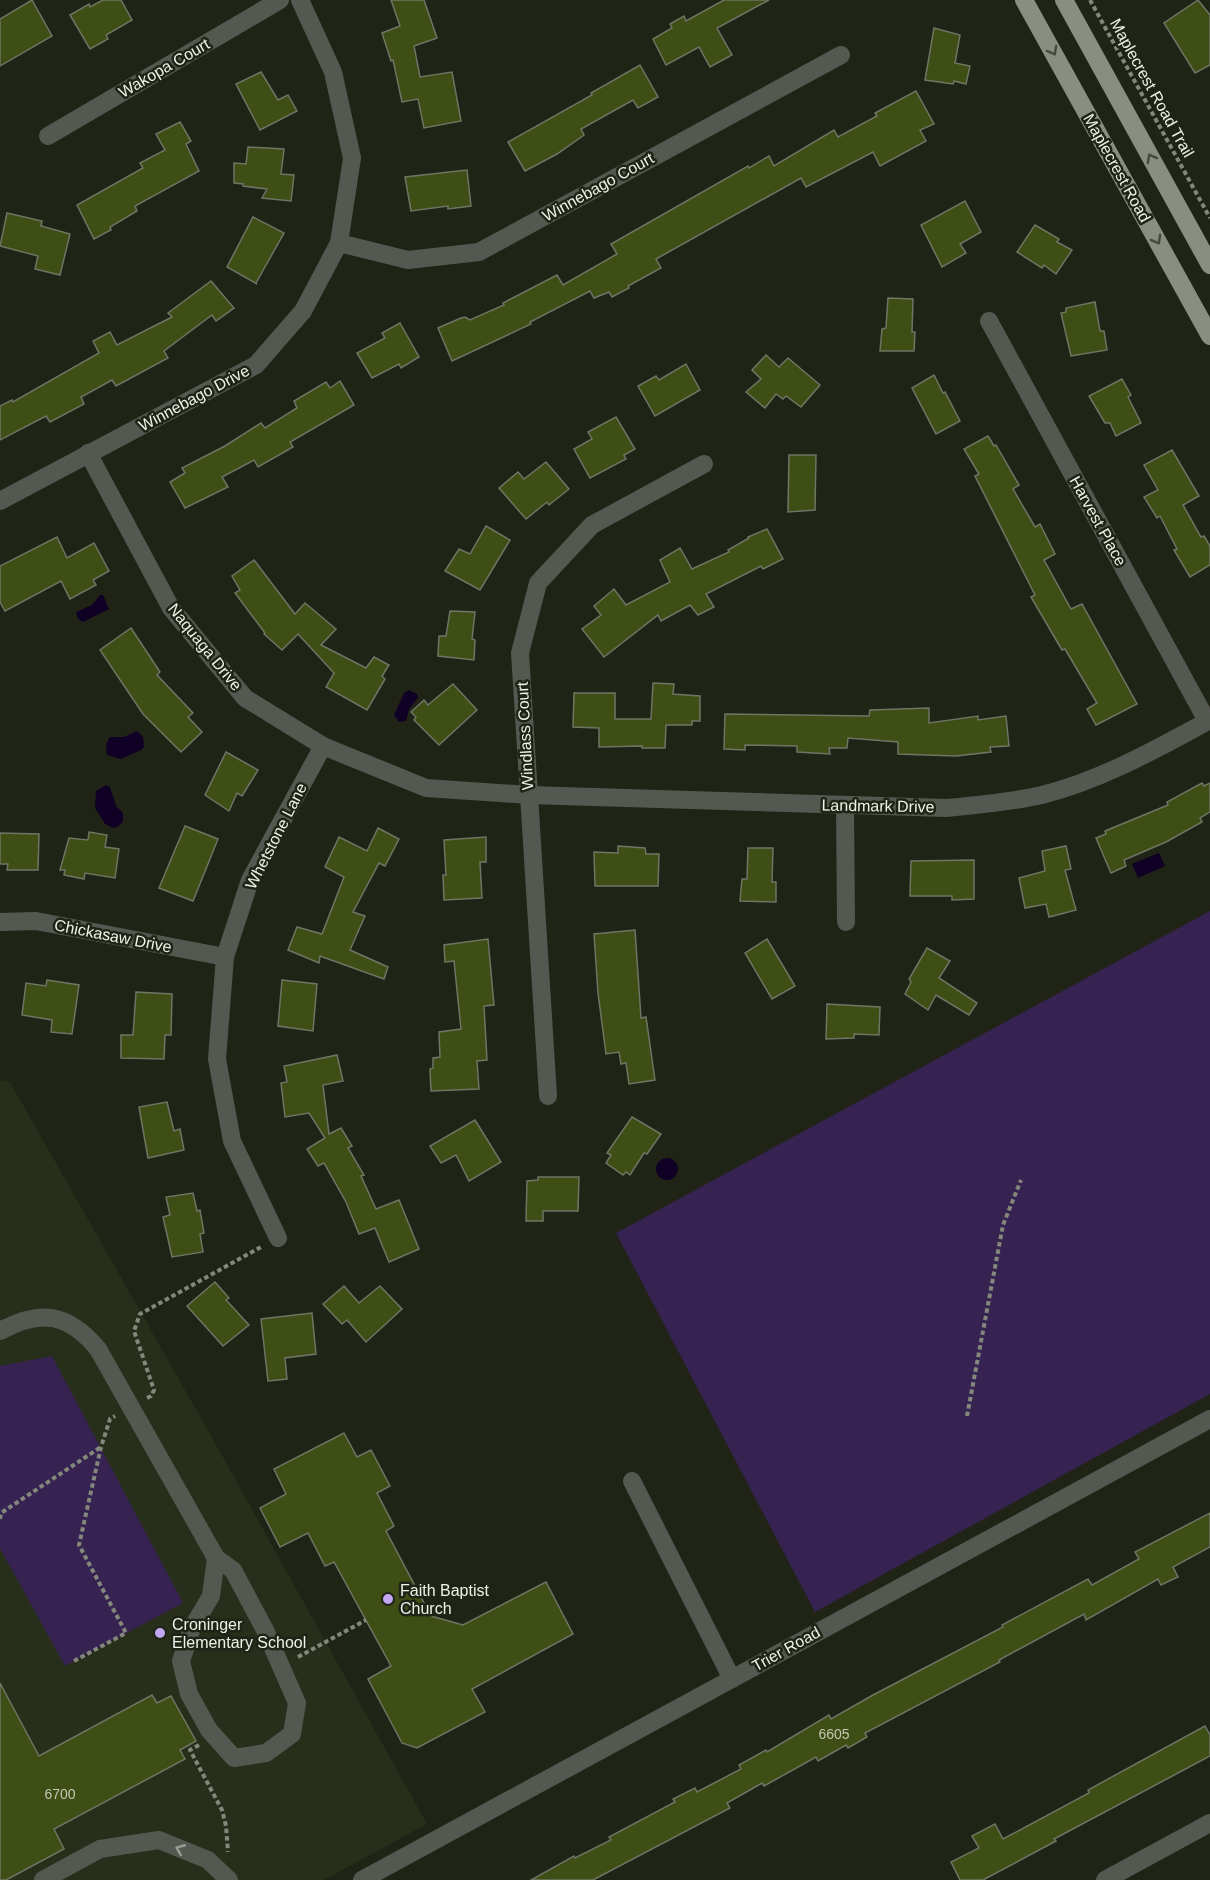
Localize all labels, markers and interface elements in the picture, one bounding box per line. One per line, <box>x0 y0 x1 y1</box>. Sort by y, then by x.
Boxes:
street label: Maplecrest Road Trail <box>1107 16 1197 160</box>
street label: Wakopa Court <box>116 35 213 101</box>
one-way arrow <box>1046 45 1057 55</box>
street label: Maplecrest Road <box>1080 111 1154 225</box>
street label: Winnebago Court <box>539 149 657 225</box>
one-way arrow <box>1147 154 1158 165</box>
one-way arrow <box>1150 234 1161 244</box>
street label: Winnebago Drive <box>136 362 252 434</box>
street label: Harvest Place <box>1066 473 1130 569</box>
street label: Naquaga Drive <box>165 600 245 694</box>
street label: Windlass Court <box>514 681 536 791</box>
street label: Whetstone Lane <box>242 780 310 892</box>
street label: Landmark Drive <box>821 797 935 815</box>
street label: Chickasaw Drive <box>53 916 173 956</box>
place label: Faith Baptist Church <box>400 1582 489 1617</box>
marker: Faith Baptist Church <box>381 1592 395 1606</box>
place label: Croninger Elementary School <box>172 1616 306 1651</box>
street label: Trier Road <box>749 1623 823 1675</box>
marker: Croninger Elementary School <box>153 1626 167 1640</box>
house number: 6605 <box>818 1726 850 1742</box>
house number: 6700 <box>44 1786 76 1802</box>
one-way arrow <box>176 1844 187 1856</box>

